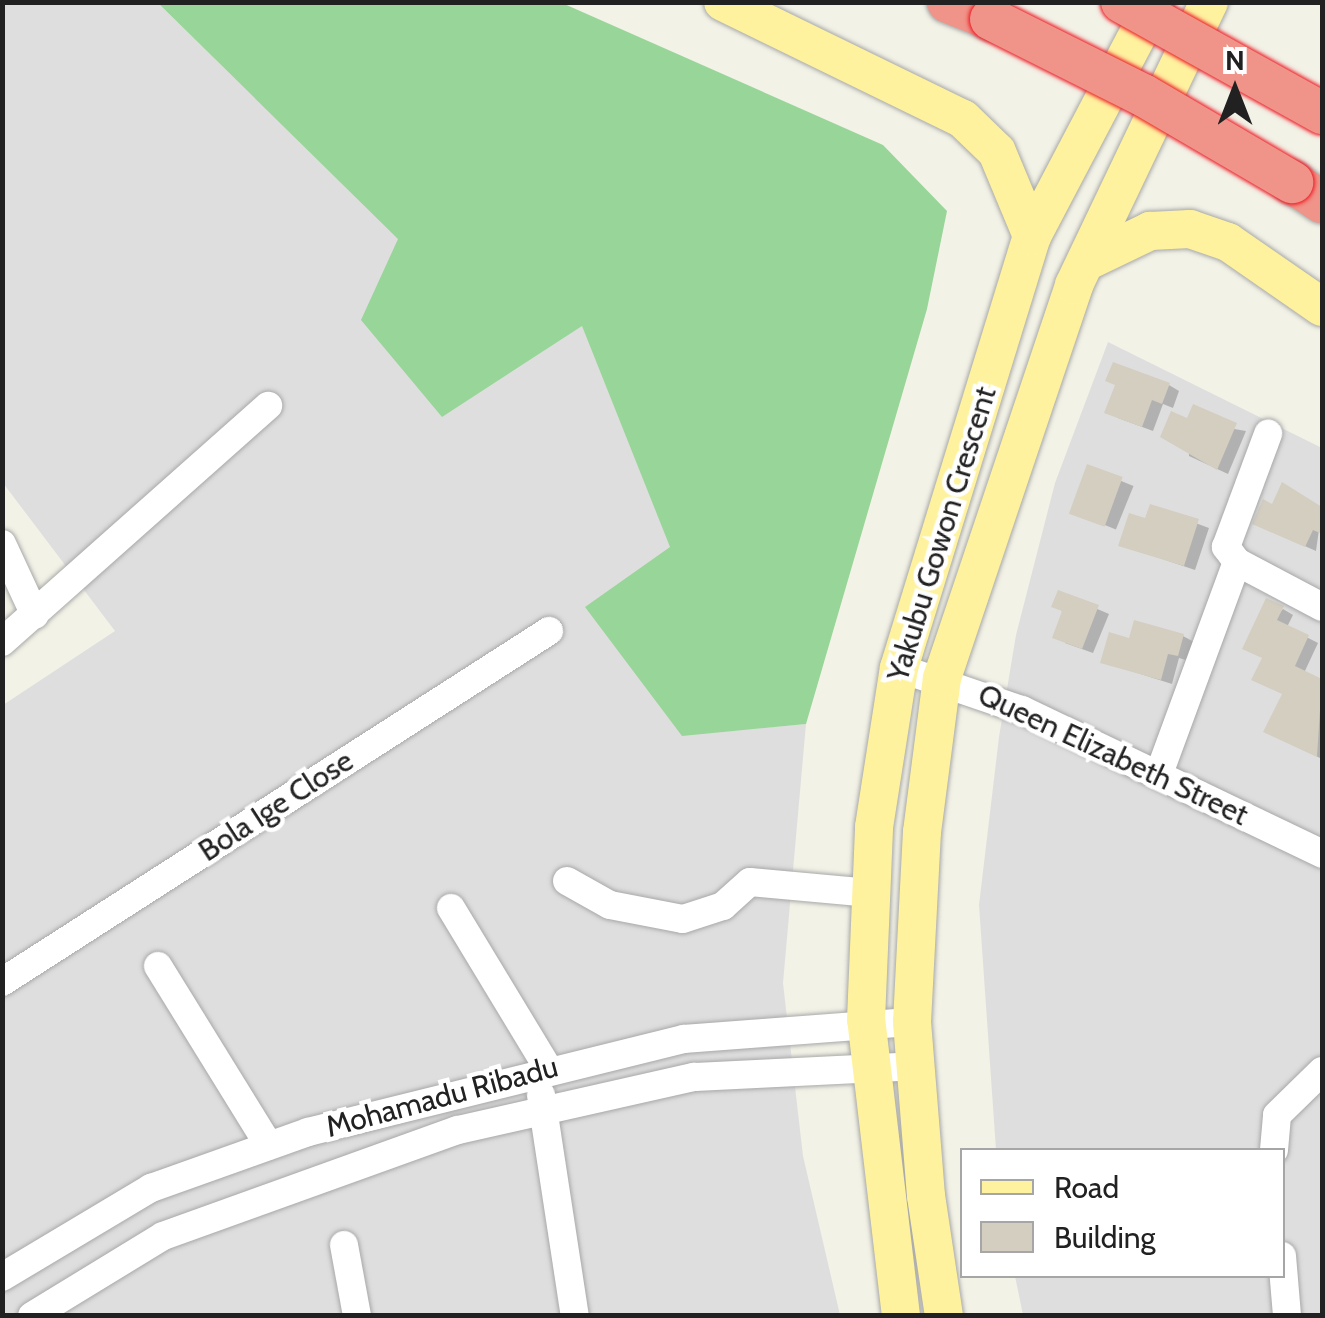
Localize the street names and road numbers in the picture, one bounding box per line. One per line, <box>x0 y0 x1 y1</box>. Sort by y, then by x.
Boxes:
street label: Yakubu Gowon Crescent <box>880 382 1004 686</box>
street label: Queen Elizabeth Street <box>972 677 1254 833</box>
street label: Bola Ige Close <box>192 743 360 869</box>
street label: Mohamadu Ribadu <box>322 1049 562 1145</box>

